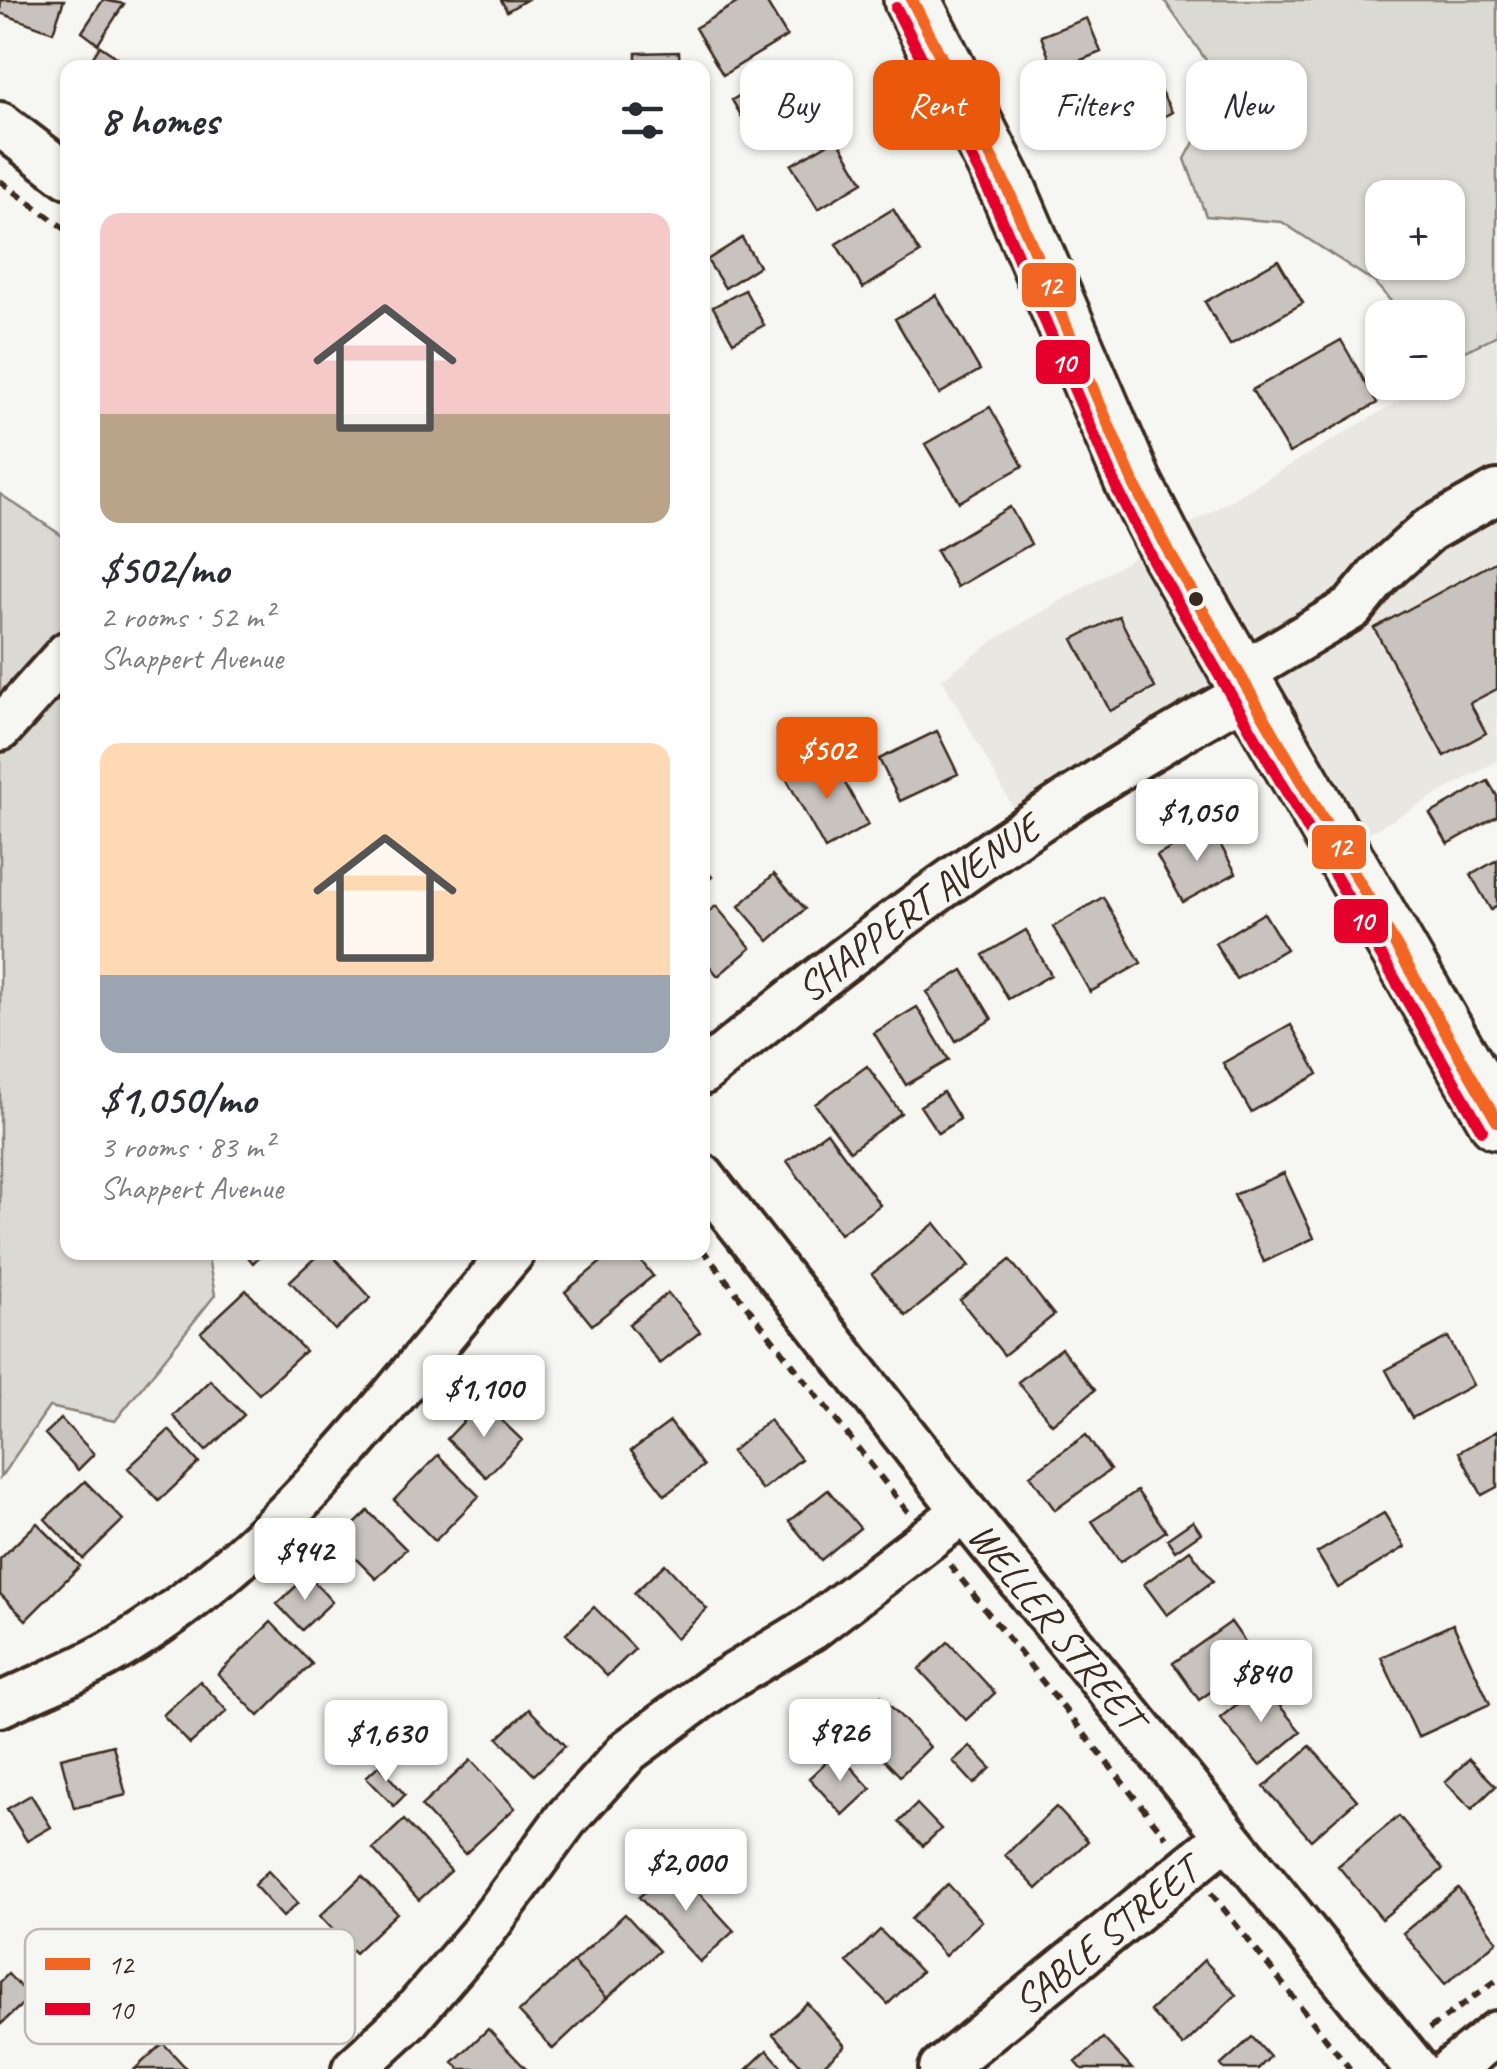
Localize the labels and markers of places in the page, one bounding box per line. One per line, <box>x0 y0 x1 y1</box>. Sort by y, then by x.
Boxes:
unlabelled marker <box>1186 589 1206 609</box>
pin: $502 <box>768 717 886 802</box>
pin: $1,050 <box>1116 779 1278 864</box>
pin: $1,100 <box>403 1355 565 1440</box>
pin: $942 <box>246 1518 364 1603</box>
pin: $840 <box>1202 1640 1320 1725</box>
pin: $926 <box>781 1699 899 1784</box>
pin: $1,630 <box>305 1700 467 1785</box>
pin: $2,000 <box>605 1829 767 1914</box>

